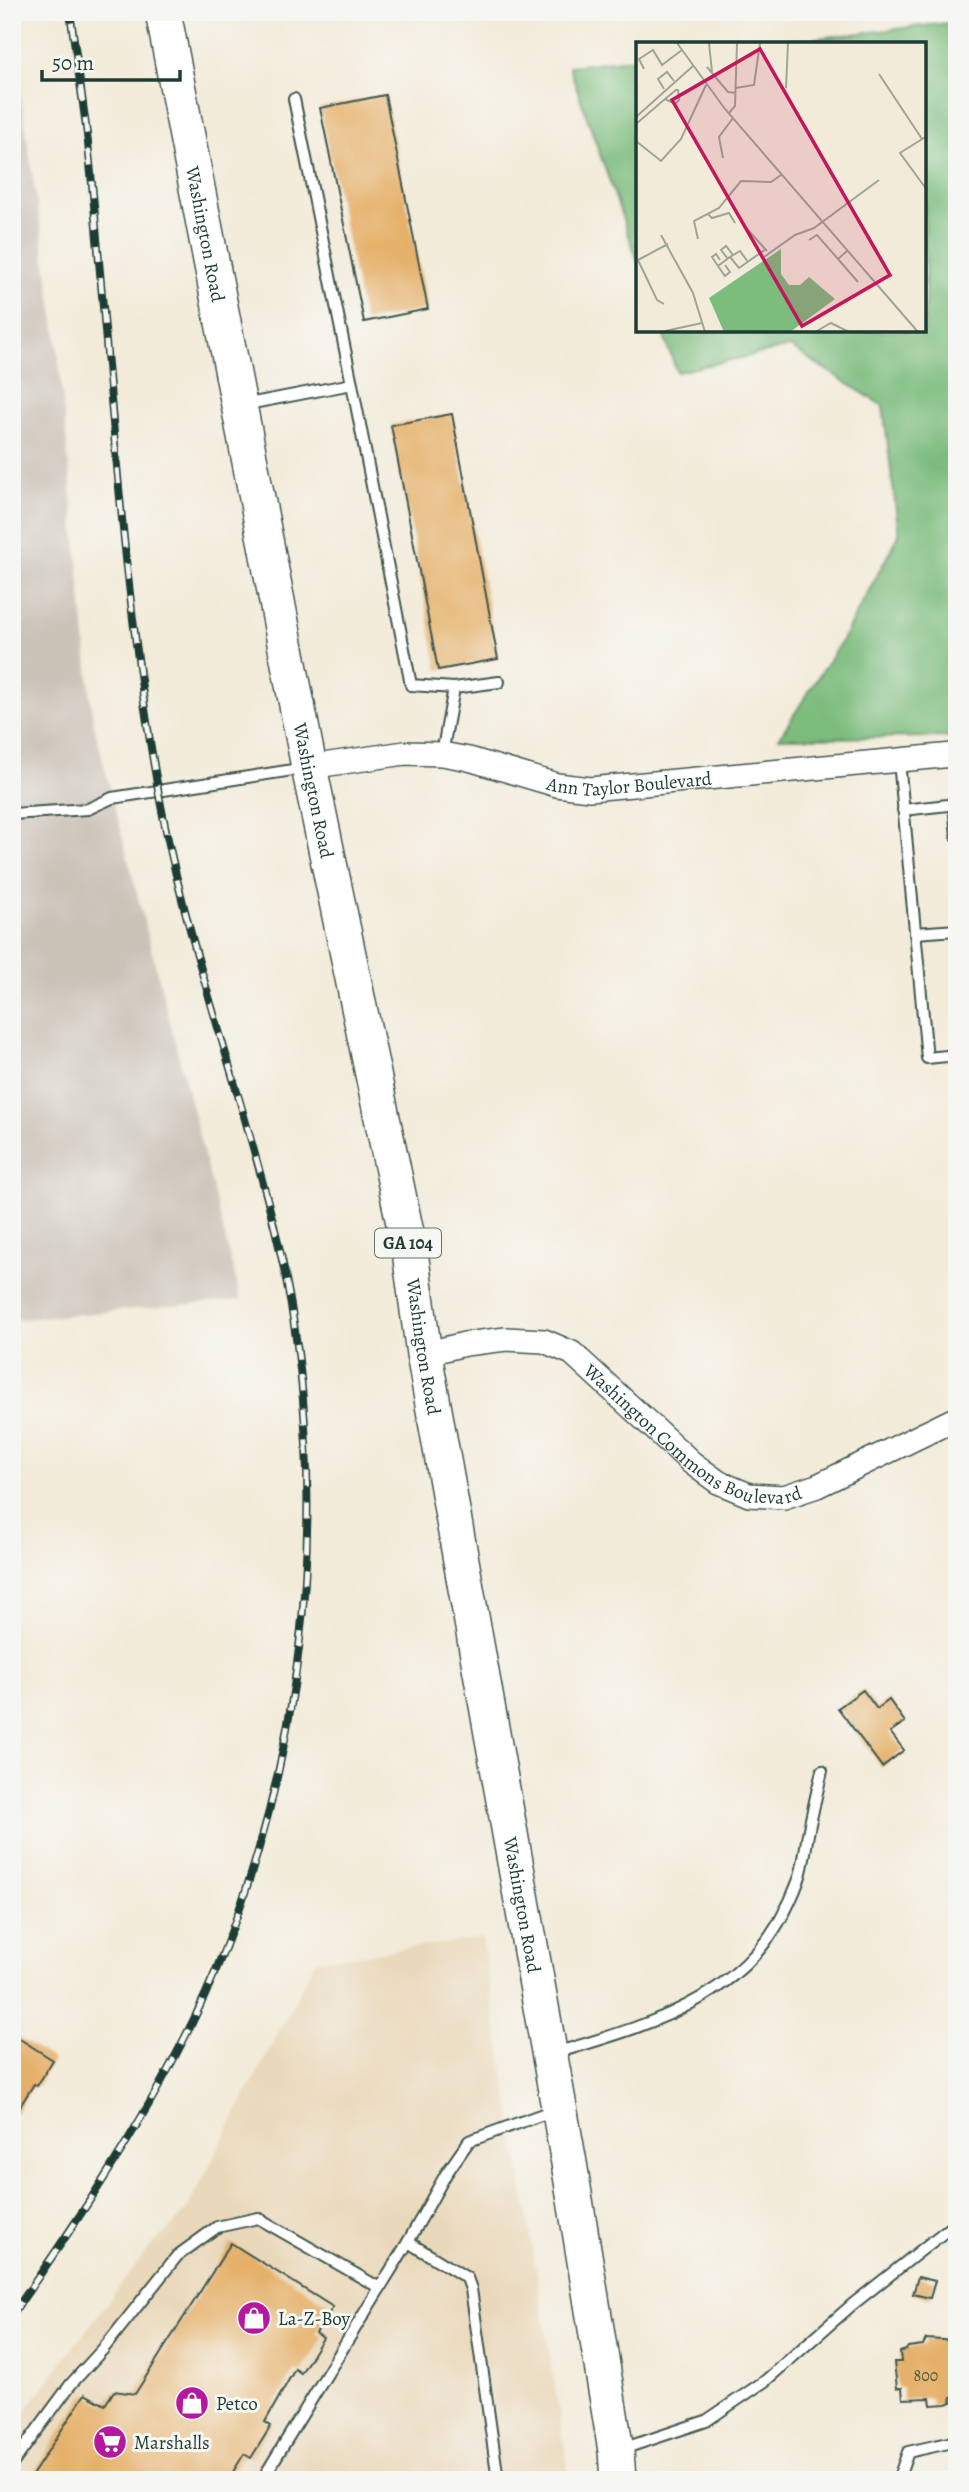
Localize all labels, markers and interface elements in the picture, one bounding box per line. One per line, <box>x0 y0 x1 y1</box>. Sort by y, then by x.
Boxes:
scale bar <box>42 38 180 82</box>
inset map <box>636 42 927 332</box>
text: 50 m <box>52 49 94 77</box>
street label: Washington Road <box>179 163 231 305</box>
street label: Washington Road <box>287 720 340 862</box>
street label: Ann Taylor Boulevard <box>543 766 714 803</box>
road number: GA 104 <box>375 1228 441 1258</box>
street label: Washington Road <box>400 1276 447 1418</box>
street label: Washington Commons Boulevard <box>577 1358 806 1511</box>
street label: Washington Road <box>497 1834 547 1976</box>
shop icon: La-Z-Boy <box>235 2299 273 2337</box>
place label: La-Z-Boy <box>278 2306 350 2332</box>
house number: 800 <box>914 2365 938 2387</box>
shop icon: Petco <box>173 2384 211 2422</box>
place label: Petco <box>216 2391 258 2417</box>
supermarket icon: Marshalls <box>91 2423 129 2461</box>
place label: Marshalls <box>134 2430 210 2456</box>

